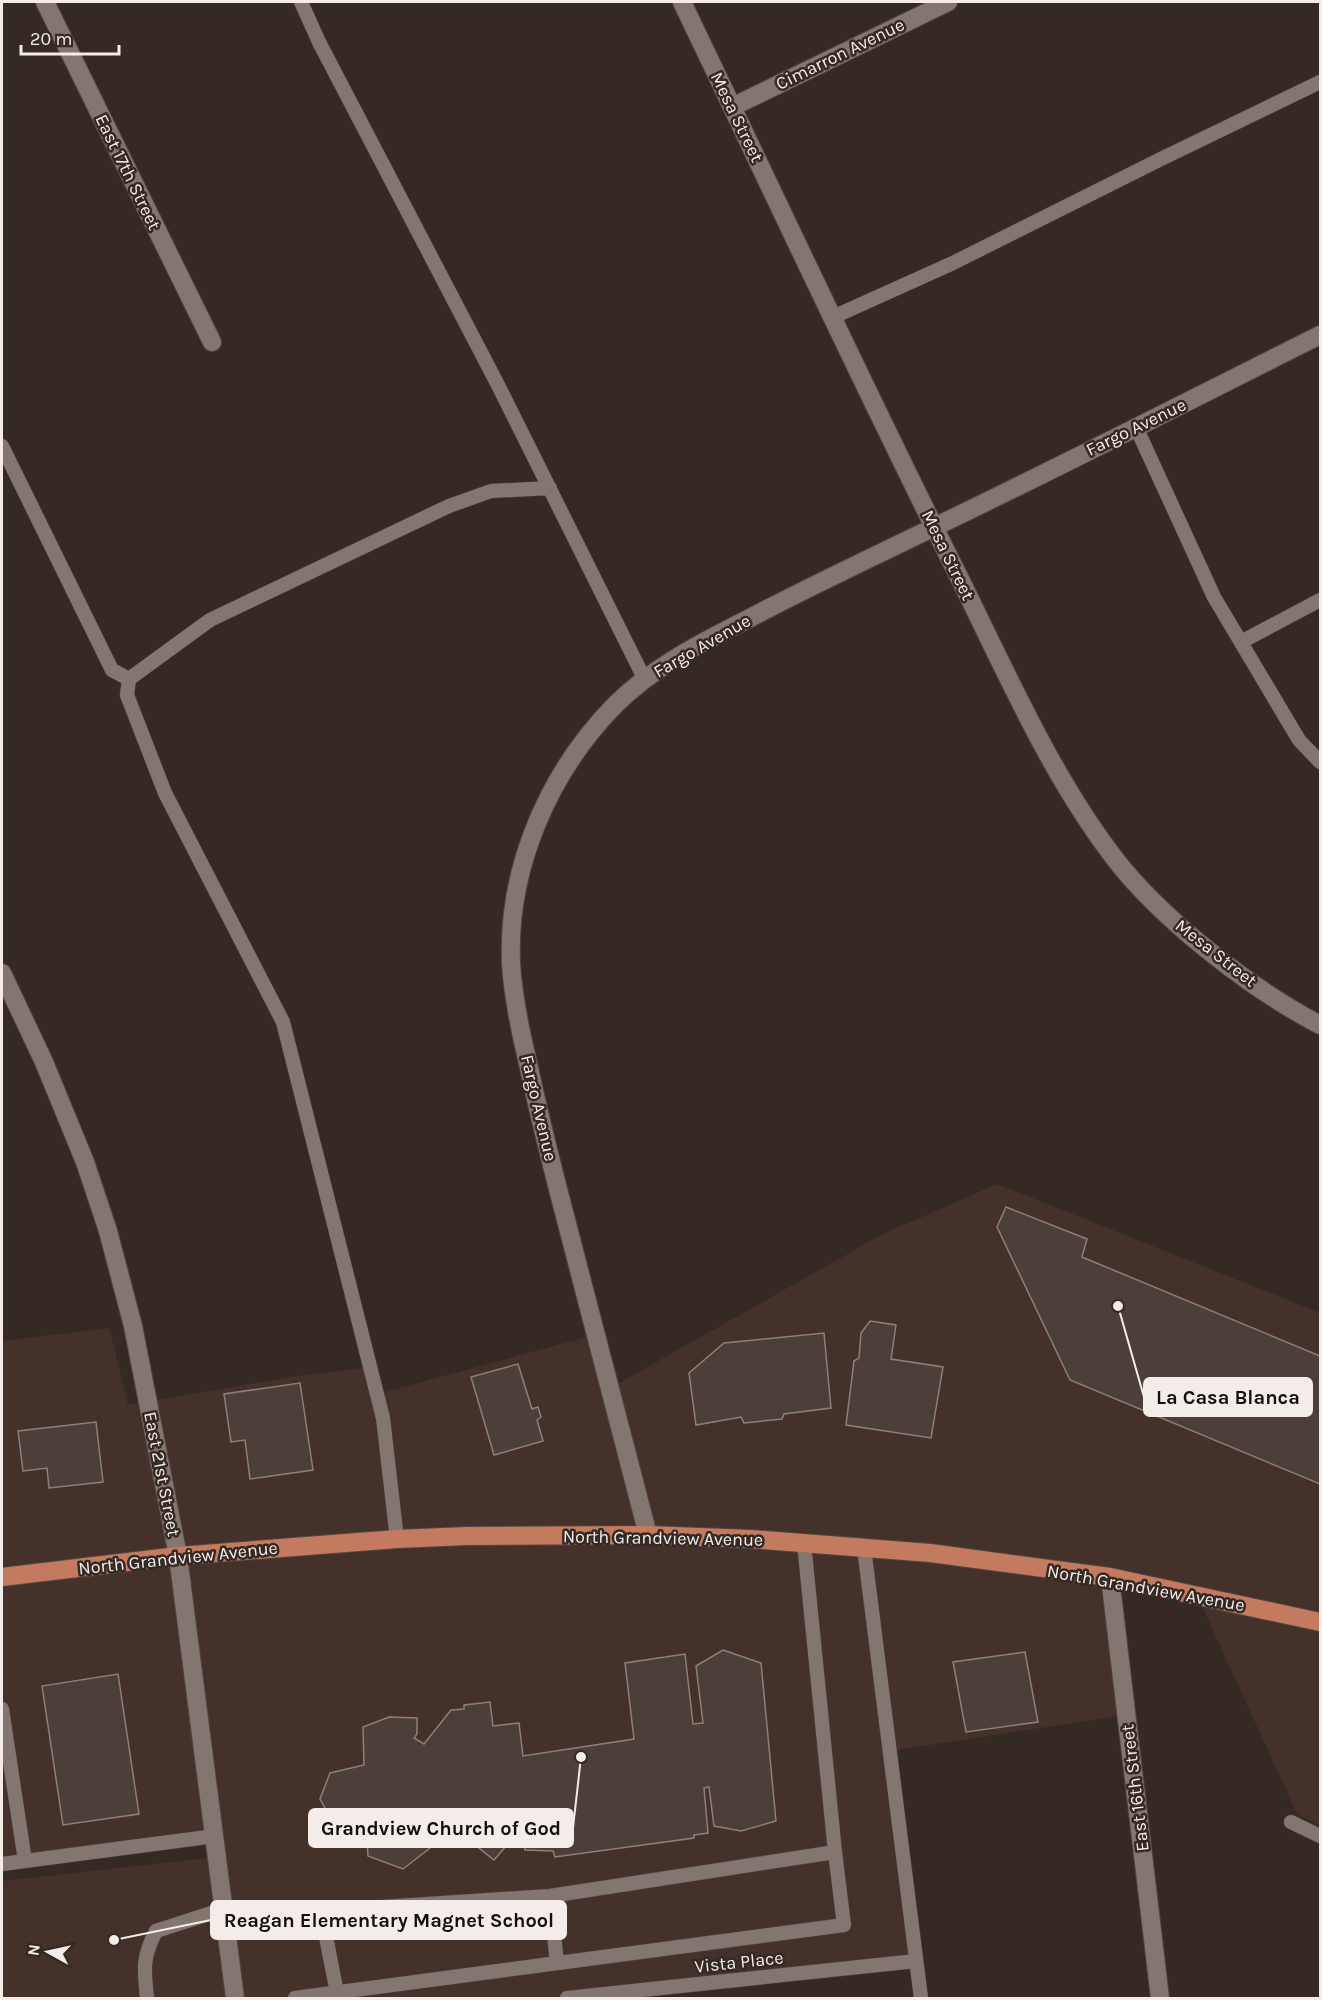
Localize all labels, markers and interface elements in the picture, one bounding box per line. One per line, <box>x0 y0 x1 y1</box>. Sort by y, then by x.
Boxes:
street label: Cimarron Avenue <box>772 13 908 95</box>
scale bar <box>21 18 118 56</box>
text: 20 m <box>30 28 72 50</box>
street label: Mesa Street <box>706 68 768 166</box>
street label: East 17th Street <box>90 110 166 234</box>
street label: Fargo Avenue <box>1082 393 1190 461</box>
street label: Mesa Street <box>917 506 979 604</box>
street label: Fargo Avenue <box>649 609 755 683</box>
street label: Mesa Street <box>1171 914 1261 992</box>
street label: Fargo Avenue <box>516 1053 562 1163</box>
callout: La Casa Blanca <box>1144 1378 1312 1416</box>
text: La Casa Blanca <box>1156 1386 1300 1409</box>
street label: East 21st Street <box>139 1410 185 1539</box>
street label: North Grandview Avenue <box>563 1525 763 1551</box>
street label: North Grandview Avenue <box>77 1537 279 1579</box>
street label: North Grandview Avenue <box>1045 1560 1247 1616</box>
street label: East 16th Street <box>1116 1723 1154 1853</box>
callout: Grandview Church of God <box>309 1809 573 1847</box>
text: Grandview Church of God <box>321 1817 561 1840</box>
callout: Reagan Elementary Magnet School <box>211 1901 566 1939</box>
text: Reagan Elementary Magnet School <box>224 1909 554 1932</box>
north arrow <box>18 1922 78 1982</box>
text: N <box>23 1943 44 1957</box>
street label: Vista Place <box>693 1946 785 1978</box>

